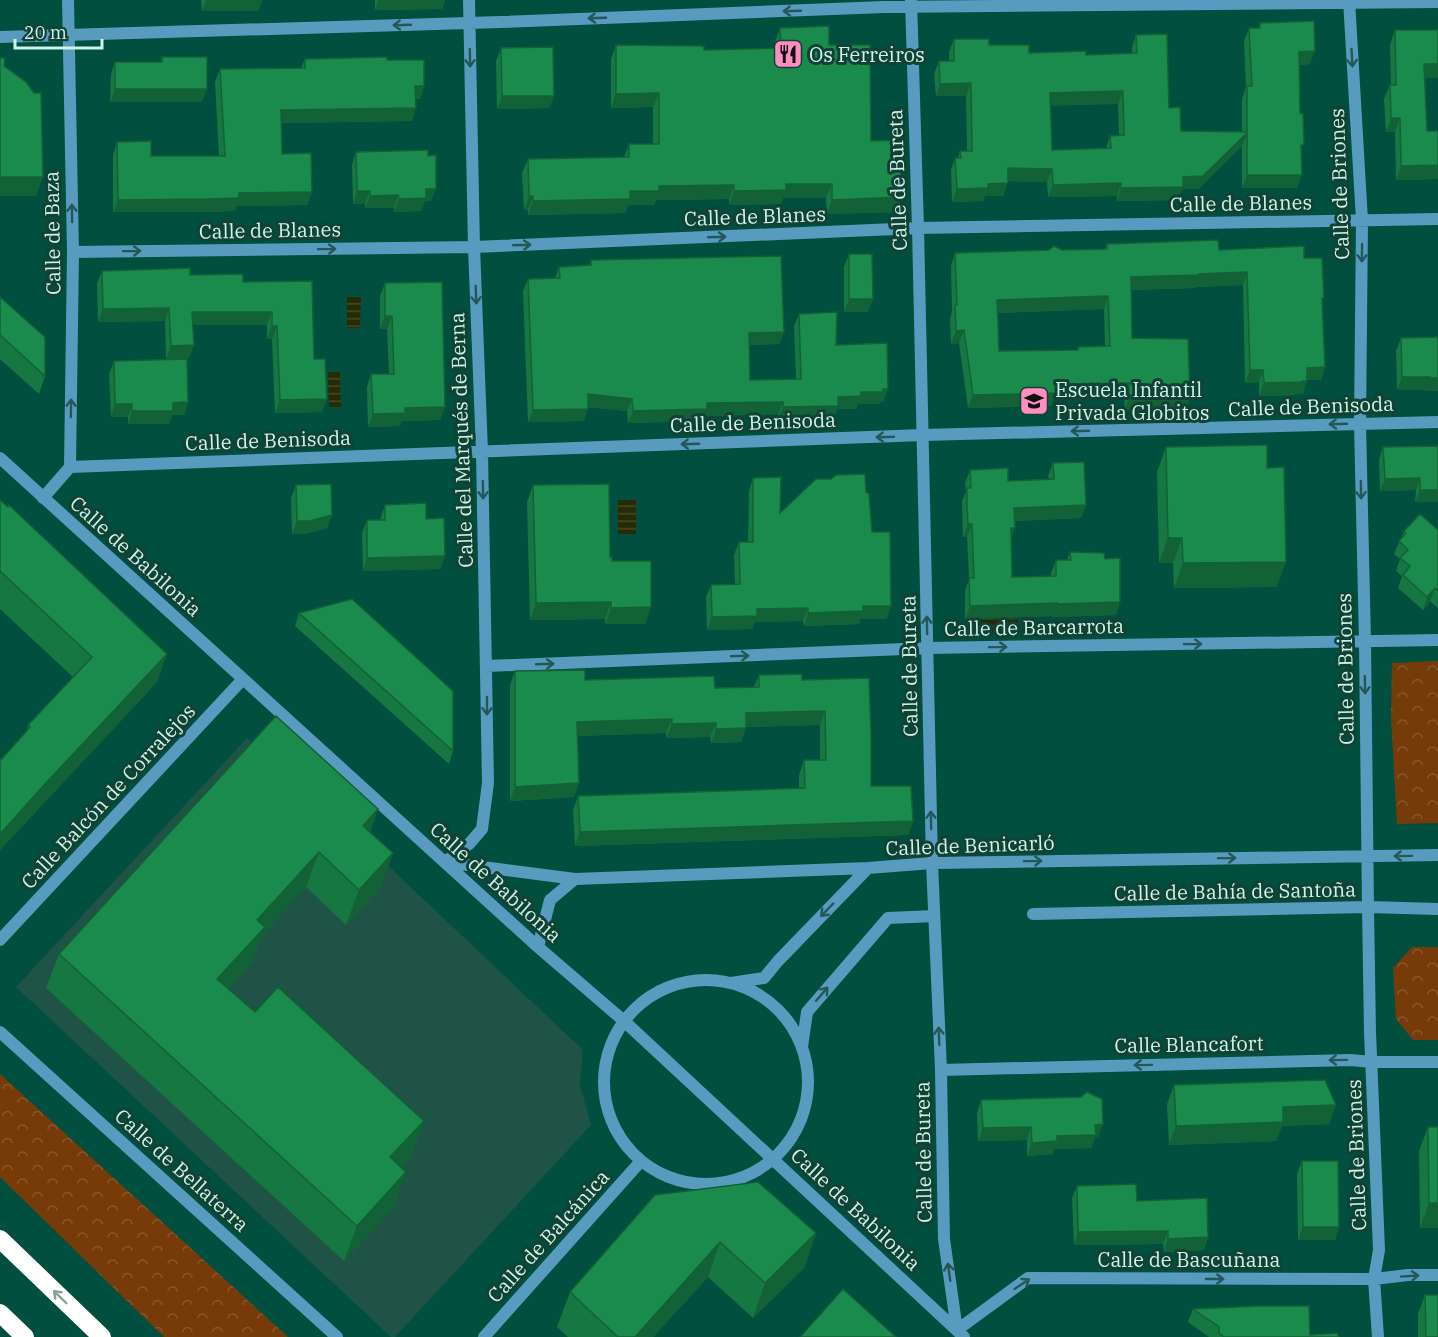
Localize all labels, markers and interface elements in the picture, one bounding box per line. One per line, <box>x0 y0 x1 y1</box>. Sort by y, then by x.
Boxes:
one-way arrow <box>782 5 802 16</box>
scale bar <box>15 12 102 50</box>
one-way arrow <box>587 12 607 24</box>
one-way arrow <box>392 19 412 31</box>
text: 20 m <box>24 21 67 44</box>
restaurant icon: Os Ferreiros <box>772 38 804 70</box>
place label: Os Ferreiros <box>809 41 925 68</box>
one-way arrow <box>464 48 476 68</box>
one-way arrow <box>1347 48 1358 68</box>
street label: Calle de Briones <box>1323 108 1355 260</box>
street label: Calle de Bureta <box>881 109 913 251</box>
street label: Calle de Baza <box>37 171 67 295</box>
street label: Calle de Blanes <box>1170 188 1312 218</box>
street label: Calle de Blanes <box>683 200 827 232</box>
one-way arrow <box>67 204 78 224</box>
street label: Calle de Blanes <box>199 215 341 245</box>
one-way arrow <box>706 231 726 243</box>
one-way arrow <box>511 240 531 251</box>
one-way arrow <box>316 243 336 255</box>
one-way arrow <box>1356 243 1368 263</box>
one-way arrow <box>121 245 141 257</box>
one-way arrow <box>470 285 481 305</box>
street label: Calle del Marqués de Berna <box>443 312 479 568</box>
place label: Escuela Infantil Privada Globitos <box>1055 376 1210 426</box>
school or university icon: Escuela Infantil Privada Globitos <box>1018 385 1050 417</box>
street label: Calle de Benisoda <box>1228 390 1395 422</box>
one-way arrow <box>65 399 77 419</box>
street label: Calle de Benisoda <box>670 406 837 438</box>
one-way arrow <box>1328 419 1348 430</box>
street label: Calle de Benisoda <box>185 424 352 456</box>
one-way arrow <box>1070 426 1090 437</box>
one-way arrow <box>875 431 895 442</box>
one-way arrow <box>680 439 700 450</box>
one-way arrow <box>477 480 489 500</box>
one-way arrow <box>1356 480 1367 500</box>
street label: Calle de Babilonia <box>64 490 208 622</box>
street label: Calle de Briones <box>1330 593 1360 745</box>
street label: Calle de Bureta <box>894 595 924 737</box>
street label: Calle de Barcarrota <box>944 612 1124 642</box>
one-way arrow <box>921 615 933 635</box>
one-way arrow <box>1182 638 1202 650</box>
one-way arrow <box>987 641 1007 652</box>
one-way arrow <box>730 650 749 661</box>
one-way arrow <box>535 658 555 670</box>
one-way arrow <box>1359 675 1371 695</box>
one-way arrow <box>481 696 493 716</box>
street label: Calle Balcón de Corralejos <box>15 697 201 895</box>
one-way arrow <box>925 810 937 830</box>
street label: Calle de Babilonia <box>424 816 568 948</box>
street label: Calle de Benicarló <box>885 829 1055 861</box>
one-way arrow <box>1393 850 1413 862</box>
one-way arrow <box>1217 852 1237 864</box>
one-way arrow <box>1022 856 1042 867</box>
street label: Calle de Bahía de Santoña <box>1114 875 1356 907</box>
one-way arrow <box>820 903 835 918</box>
one-way arrow <box>815 987 829 1002</box>
one-way arrow <box>934 1026 945 1046</box>
street label: Calle Blancafort <box>1114 1029 1264 1059</box>
one-way arrow <box>1328 1055 1348 1066</box>
one-way arrow <box>1133 1059 1153 1071</box>
street label: Calle de Briones <box>1340 1079 1372 1231</box>
street label: Calle de Bureta <box>908 1081 938 1223</box>
street label: Calle de Bellaterra <box>109 1102 255 1238</box>
street label: Calle de Babilonia <box>785 1142 927 1276</box>
street label: Calle de Balcánica <box>481 1164 615 1308</box>
street label: Calle de Bascuñana <box>1098 1246 1280 1273</box>
one-way arrow <box>944 1263 955 1283</box>
one-way arrow <box>1399 1270 1419 1281</box>
one-way arrow <box>1204 1273 1224 1285</box>
one-way arrow <box>1013 1277 1030 1290</box>
one-way arrow <box>52 1289 67 1304</box>

